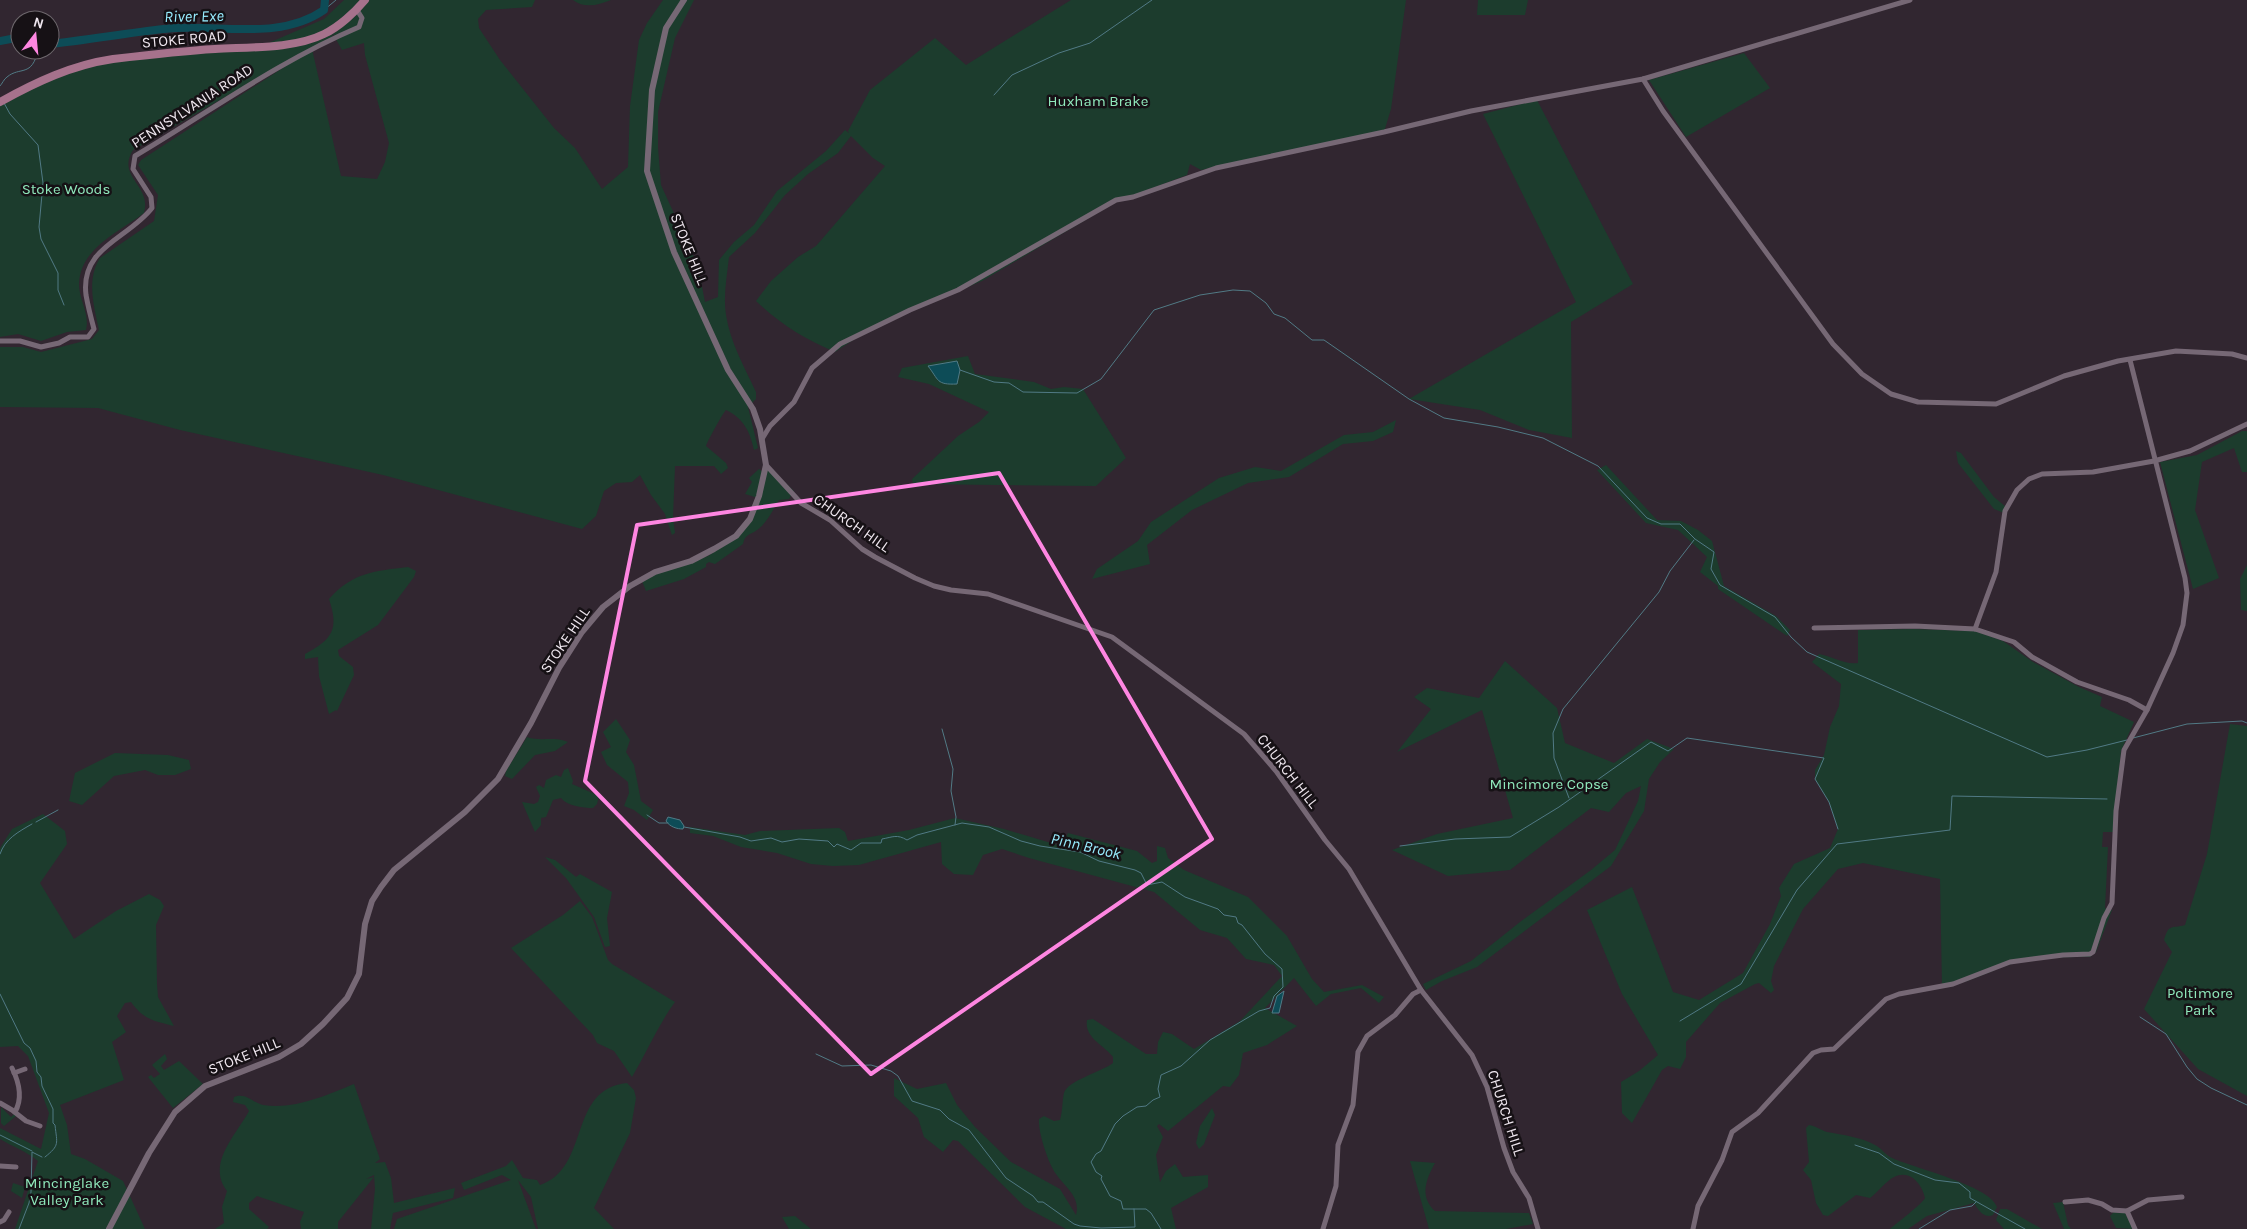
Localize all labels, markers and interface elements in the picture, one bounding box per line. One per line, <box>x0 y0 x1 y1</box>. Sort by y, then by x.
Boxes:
water label: River Exe <box>164 6 225 26</box>
north arrow <box>10 10 60 60</box>
text: N <box>31 13 46 33</box>
street label: STOKE ROAD <box>141 26 227 52</box>
street label: PENNSYLVANIA ROAD <box>128 60 256 152</box>
park label: Huxham Brake <box>1048 92 1148 110</box>
park label: Stoke Woods <box>22 180 110 198</box>
street label: STOKE HILL <box>666 211 712 287</box>
street label: CHURCH HILL <box>810 490 894 556</box>
street label: STOKE HILL <box>536 604 594 676</box>
street label: CHURCH HILL <box>1253 730 1323 812</box>
park label: Mincimore Copse <box>1489 775 1609 793</box>
water label: Pinn Brook <box>1049 829 1124 863</box>
park label: Poltimore Park <box>2167 984 2233 1019</box>
street label: STOKE HILL <box>206 1033 282 1079</box>
street label: CHURCH HILL <box>1484 1068 1528 1158</box>
park label: Mincinglake Valley Park <box>25 1174 109 1209</box>

